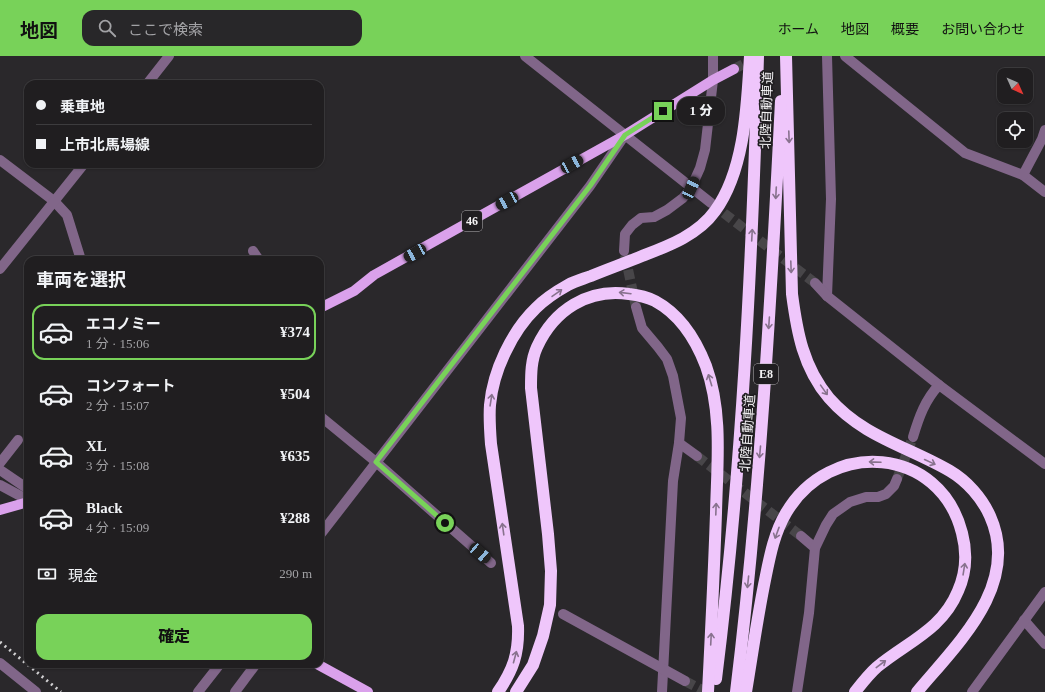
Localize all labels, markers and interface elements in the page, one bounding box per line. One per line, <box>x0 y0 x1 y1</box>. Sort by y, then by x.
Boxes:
search box <box>82 10 362 46</box>
icon: search <box>96 17 118 39</box>
text: 地図 <box>20 20 58 41</box>
text: ここで検索 <box>128 22 203 38</box>
text: ホーム <box>777 22 819 37</box>
text: 地図 <box>841 22 869 37</box>
text: 概要 <box>891 22 919 37</box>
text: お問い合わせ <box>941 22 1025 37</box>
north arrow <box>997 68 1033 104</box>
map controls <box>997 68 1033 148</box>
street label: 北陸自動車道 <box>758 71 775 149</box>
callout: 1 分 <box>677 97 725 125</box>
text: 乗車地 <box>60 99 105 115</box>
route end <box>654 102 672 120</box>
text: 1 分 <box>690 103 712 118</box>
button: locate <box>997 112 1033 148</box>
one-way arrow <box>785 130 793 143</box>
text: 上市北馬場線 <box>60 137 150 153</box>
car <box>559 153 585 175</box>
car <box>680 175 702 201</box>
one-way arrow <box>773 186 780 199</box>
car <box>494 190 520 212</box>
road number: 46 <box>462 211 482 231</box>
one-way arrow <box>748 229 756 242</box>
car <box>402 242 428 264</box>
one-way arrow <box>787 260 795 273</box>
text: 車両を選択 <box>36 270 126 290</box>
one-way arrow <box>551 289 562 297</box>
one-way arrow <box>619 289 632 297</box>
icon: car <box>38 314 74 350</box>
text: エコノミー <box>86 316 161 332</box>
one-way arrow <box>766 316 773 329</box>
text: ¥374 <box>280 324 310 340</box>
text: 1 分 · 15:06 <box>86 336 149 351</box>
road number: E8 <box>754 364 778 384</box>
one-way arrow <box>706 374 713 387</box>
icon: car <box>38 376 74 412</box>
text: コンフォート <box>86 378 176 394</box>
one-way arrow <box>820 385 828 396</box>
text: ¥504 <box>280 386 310 402</box>
one-way arrow <box>487 394 495 407</box>
street label: 北陸自動車道 <box>737 394 758 472</box>
text: 2 分 · 15:07 <box>86 398 149 413</box>
icon: car <box>38 438 74 474</box>
text: XL <box>86 438 107 454</box>
one-way arrow <box>756 445 763 458</box>
text: ¥635 <box>280 448 310 464</box>
text: 3 分 · 15:08 <box>86 458 149 473</box>
one-way arrow <box>869 458 882 466</box>
one-way arrow <box>924 459 936 466</box>
icon: car <box>38 500 74 536</box>
text: Black <box>86 500 123 516</box>
one-way arrow <box>712 503 720 516</box>
text: ¥288 <box>280 510 310 526</box>
route start <box>436 514 454 532</box>
text: 4 分 · 15:09 <box>86 520 149 535</box>
one-way arrow <box>499 523 507 536</box>
one-way arrow <box>773 526 781 538</box>
car <box>467 541 493 565</box>
icon: cash <box>36 563 58 585</box>
one-way arrow <box>960 563 968 576</box>
text: 290 m <box>279 566 312 581</box>
text: 現金 <box>68 568 98 584</box>
one-way arrow <box>745 575 752 588</box>
button: 確定 <box>36 614 312 660</box>
one-way arrow <box>707 633 714 646</box>
one-way arrow <box>511 651 519 664</box>
one-way arrow <box>876 660 887 668</box>

